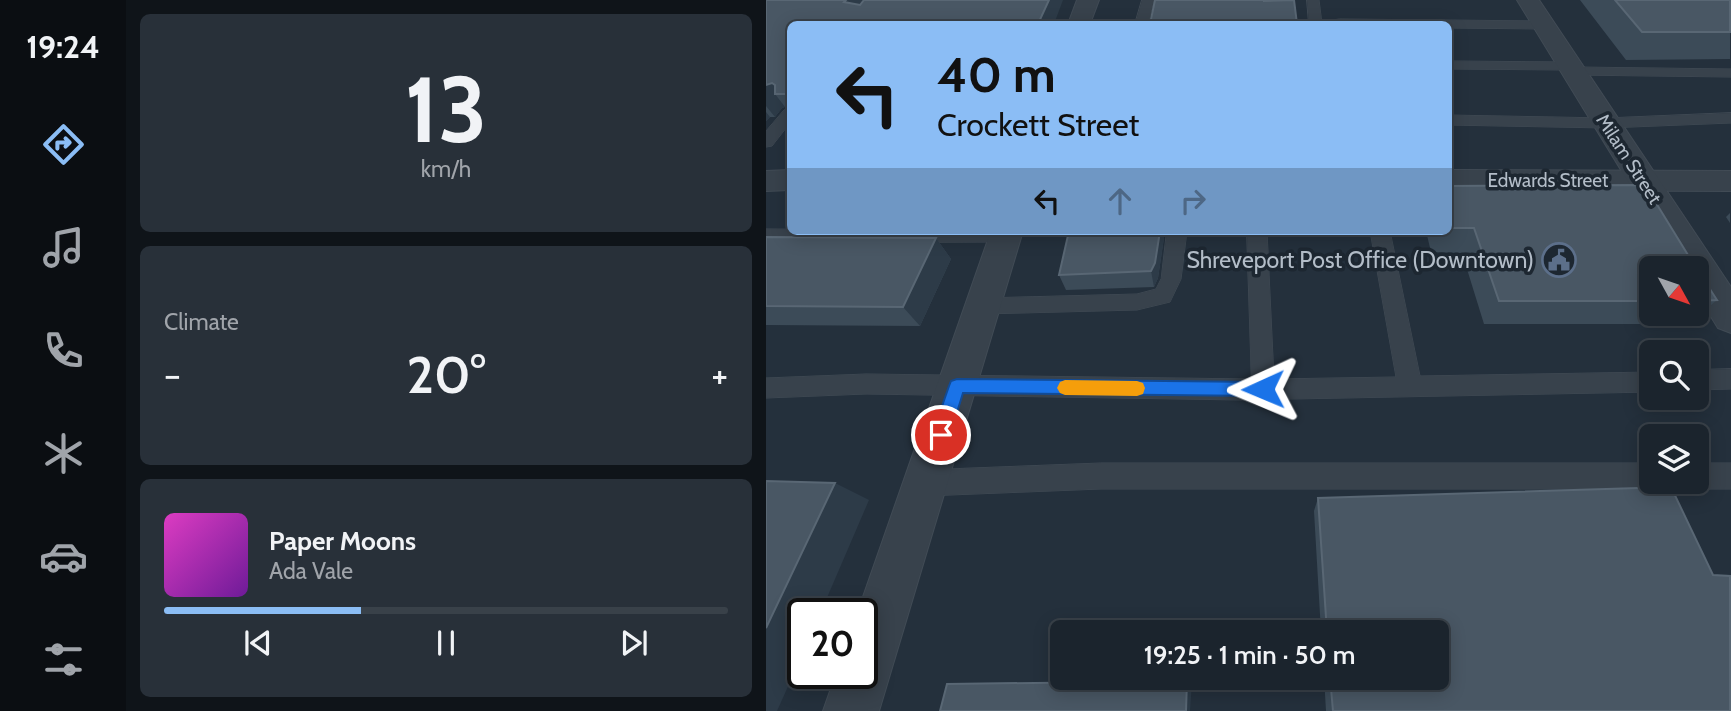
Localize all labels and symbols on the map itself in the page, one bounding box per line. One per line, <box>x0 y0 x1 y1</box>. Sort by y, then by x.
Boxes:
street label: Milam Street <box>1591 110 1667 209</box>
street label: Edwards Street <box>1488 169 1609 192</box>
public building icon: Shreveport Post Office (Downtown) <box>1540 241 1578 279</box>
place label: Shreveport Post Office (Downtown) <box>1186 246 1534 274</box>
north arrow <box>1639 256 1709 326</box>
position arrow <box>1226 352 1300 426</box>
pin <box>911 405 971 465</box>
speed limit sign: 20 <box>787 598 878 689</box>

